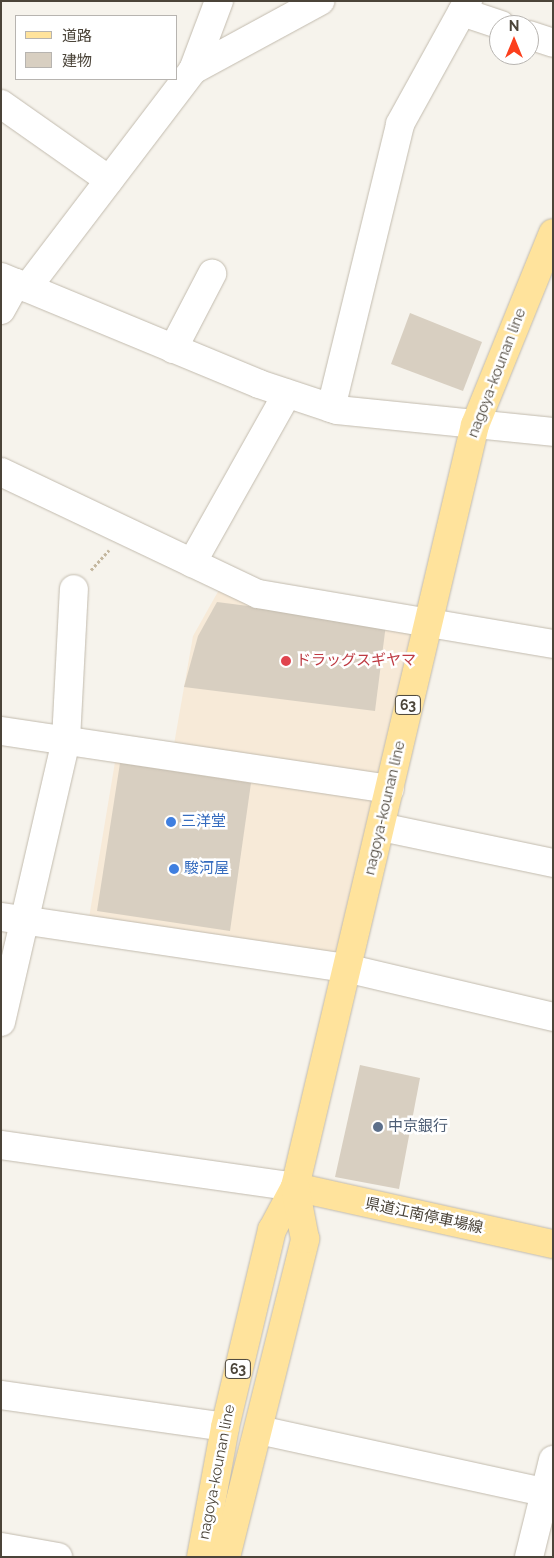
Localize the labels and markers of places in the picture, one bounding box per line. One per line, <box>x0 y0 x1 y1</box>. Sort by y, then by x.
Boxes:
place label: ドラッグスギヤマ <box>296 652 416 670</box>
marker: ドラッグスギヤマ <box>280 655 292 667</box>
place label: 三洋堂 <box>181 813 226 831</box>
marker: 三洋堂 <box>165 816 177 828</box>
place label: 駿河屋 <box>184 860 229 878</box>
marker: 駿河屋 <box>168 863 180 875</box>
place label: 中京銀行 <box>388 1118 448 1136</box>
marker: 中京銀行 <box>372 1121 384 1133</box>

